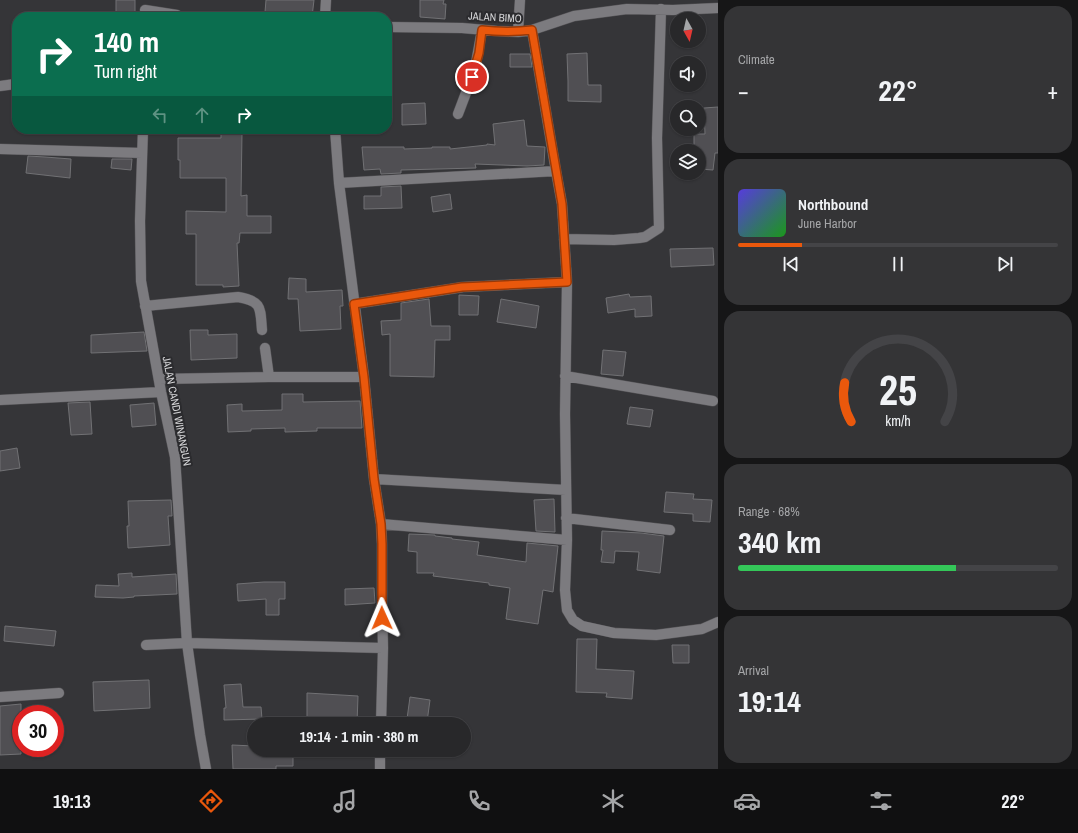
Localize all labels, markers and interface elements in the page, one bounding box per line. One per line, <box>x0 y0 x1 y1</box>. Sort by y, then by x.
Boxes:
street label: JALAN BIMO <box>468 9 522 25</box>
north arrow <box>670 12 706 48</box>
map controls <box>670 12 706 180</box>
text: 140 m <box>94 23 159 61</box>
icon: right <box>28 28 80 80</box>
text: Climate <box>738 51 775 68</box>
button: sound <box>670 56 706 92</box>
text: Turn right <box>94 59 157 84</box>
pin <box>455 60 489 94</box>
icon: arrive <box>461 66 483 88</box>
text: 22° <box>878 70 918 110</box>
text: − <box>738 76 749 106</box>
text: + <box>1047 76 1058 106</box>
button: search <box>670 100 706 136</box>
icon: left <box>149 104 171 126</box>
icon: ahead <box>191 104 213 126</box>
icon: right <box>233 104 255 126</box>
button: layers <box>670 144 706 180</box>
text: Northbound <box>798 194 868 215</box>
text: June Harbor <box>798 215 857 232</box>
icon: previous <box>780 253 802 275</box>
icon: pause <box>887 253 909 275</box>
icon: next <box>994 253 1016 275</box>
street label: JALAN CANDI WINANGUN <box>160 355 194 467</box>
text: 25 <box>879 362 917 418</box>
text: km/h <box>885 411 911 430</box>
text: Range · 68% <box>738 503 800 520</box>
text: 340 km <box>738 522 821 562</box>
position arrow <box>361 597 403 639</box>
text: Arrival <box>738 662 769 679</box>
text: 19:14 <box>738 681 801 721</box>
speed limit sign: 30 <box>12 705 64 757</box>
text: 19:14 · 1 min · 380 m <box>300 726 418 747</box>
icon: directions <box>197 787 225 815</box>
icon: music <box>331 787 359 815</box>
icon: phone <box>465 787 493 815</box>
icon: climate <box>599 787 627 815</box>
icon: car <box>733 787 761 815</box>
icon: filters <box>867 787 895 815</box>
text: 19:13 <box>53 789 91 814</box>
text: 22° <box>1001 789 1025 814</box>

